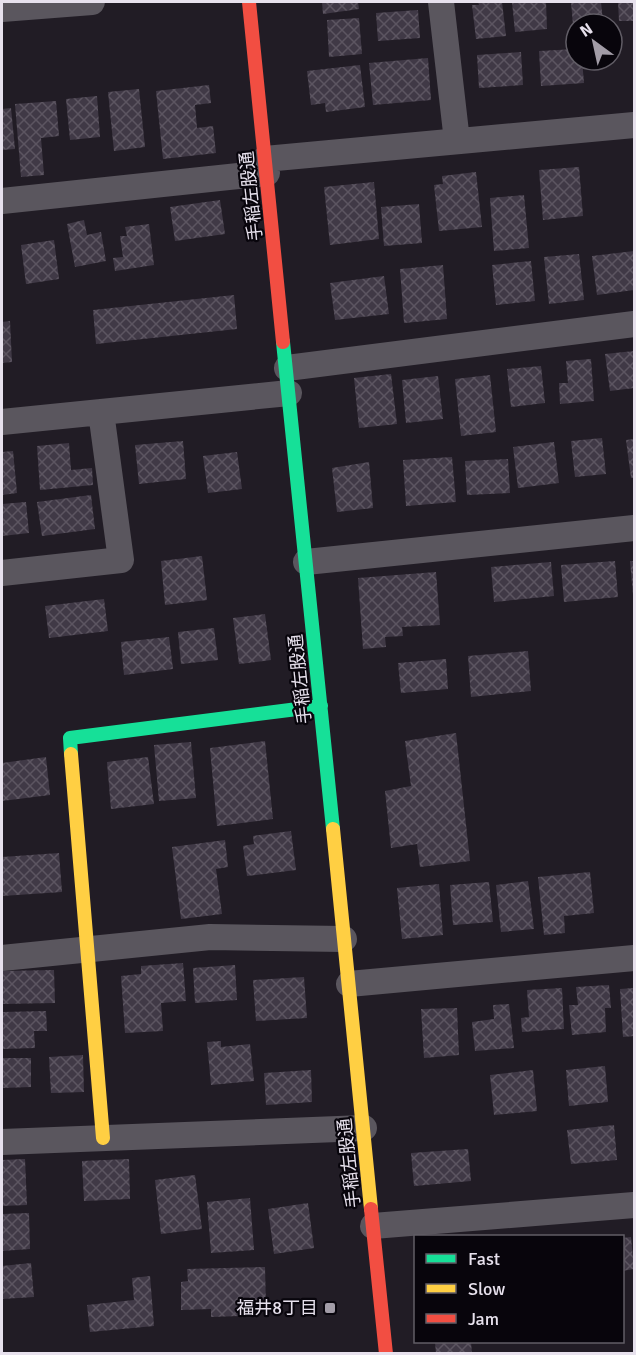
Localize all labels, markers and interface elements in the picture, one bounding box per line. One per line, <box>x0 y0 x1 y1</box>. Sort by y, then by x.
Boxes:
north arrow <box>564 12 624 72</box>
text: N <box>576 19 596 42</box>
street label: 手稲左股通 <box>235 150 267 242</box>
street label: 手稲左股通 <box>284 633 316 725</box>
street label: 手稲左股通 <box>333 1117 365 1209</box>
legend <box>414 1235 624 1343</box>
text: Fast <box>468 1248 500 1270</box>
text: Slow <box>468 1278 505 1300</box>
place label: 福井8丁目 <box>236 1297 318 1319</box>
marker: 福井8丁目 <box>323 1301 337 1315</box>
text: Jam <box>468 1308 499 1330</box>

